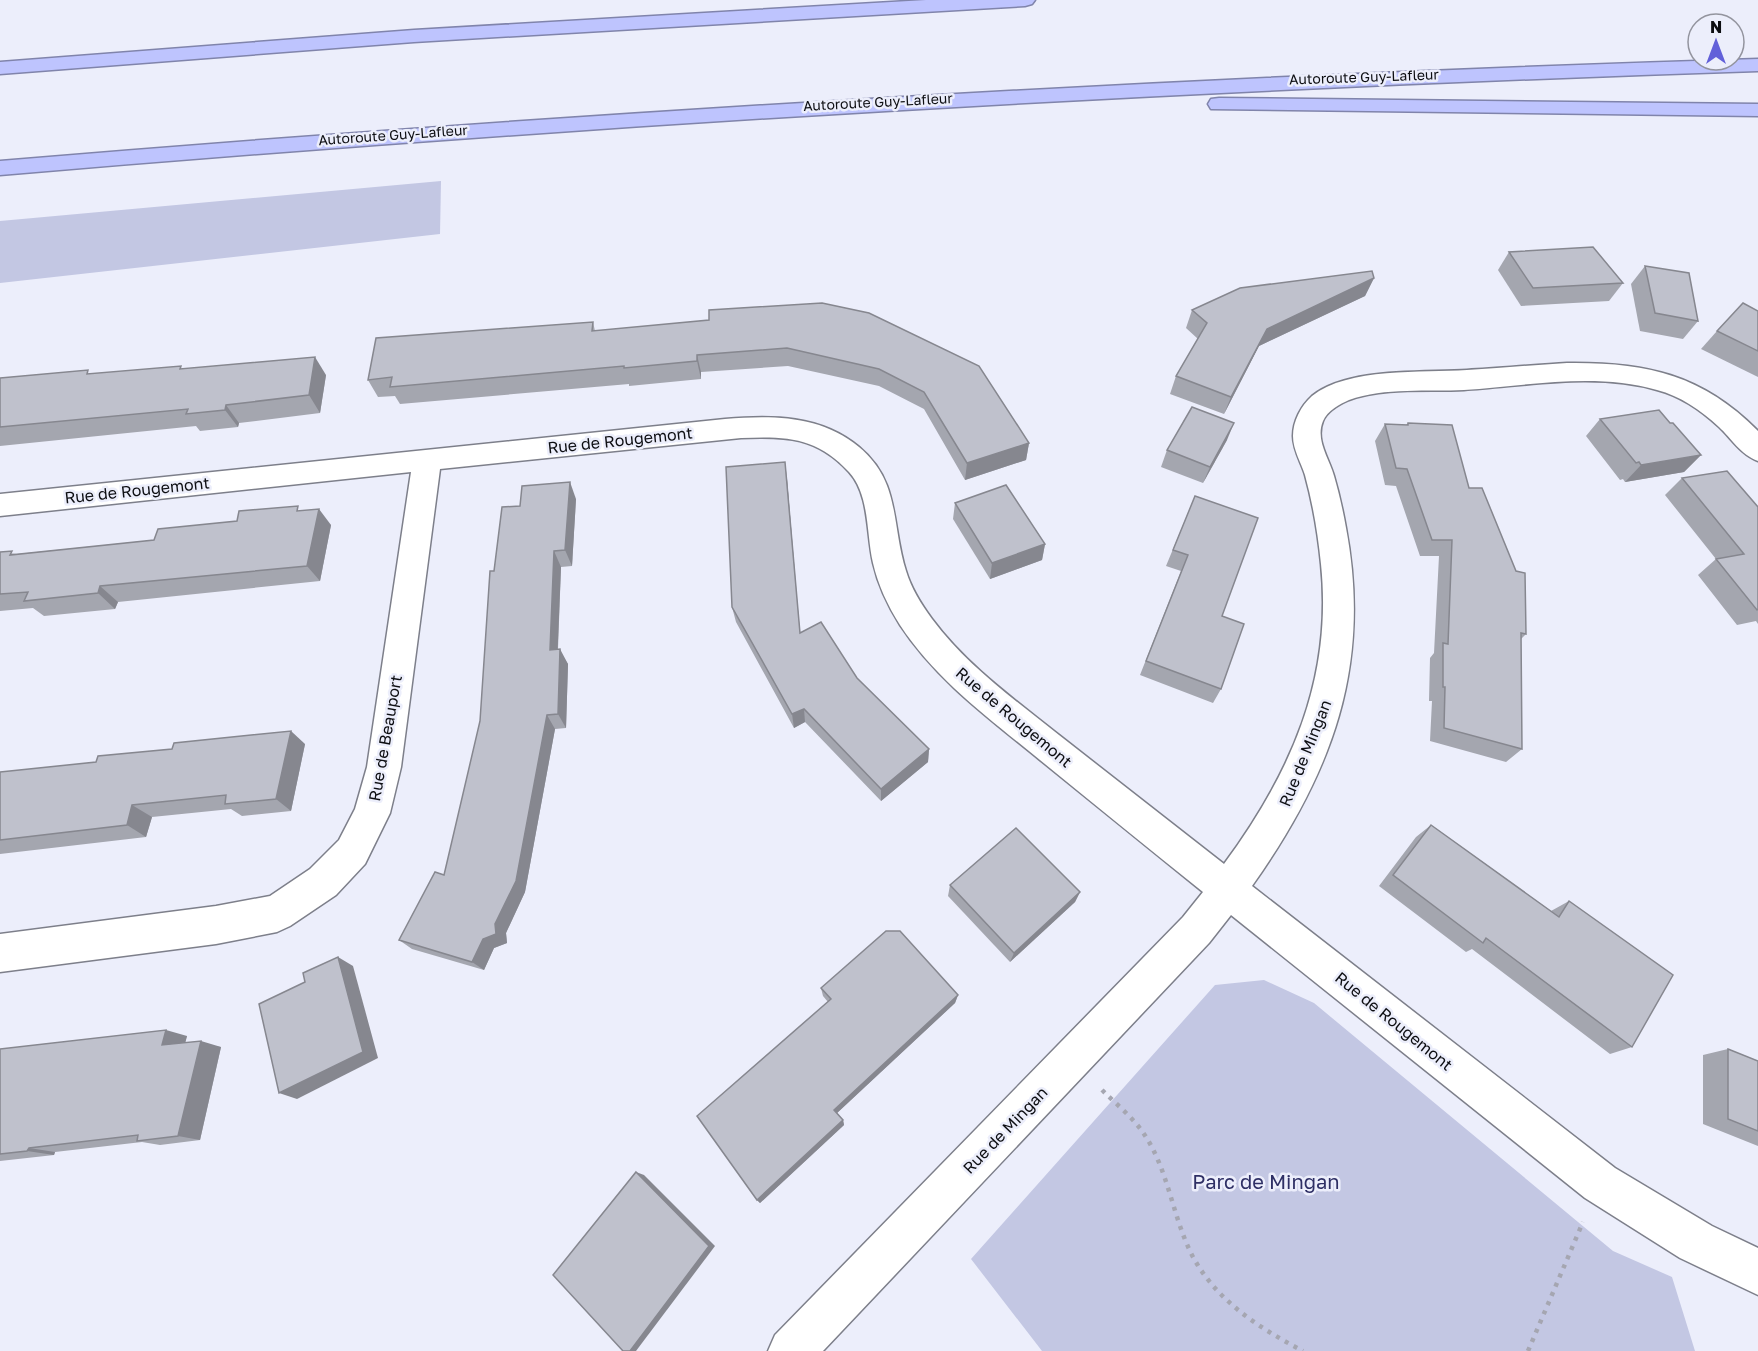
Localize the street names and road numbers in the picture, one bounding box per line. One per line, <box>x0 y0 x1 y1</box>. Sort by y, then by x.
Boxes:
street label: Autoroute Guy-Lafleur <box>1289 65 1440 88</box>
street label: Autoroute Guy-Lafleur <box>803 89 954 114</box>
street label: Autoroute Guy-Lafleur <box>318 121 469 148</box>
street label: Rue de Rougemont <box>547 422 693 458</box>
street label: Rue de Rougemont <box>64 472 210 508</box>
street label: Rue de Rougemont <box>952 663 1076 771</box>
street label: Rue de Beauport <box>364 673 406 803</box>
street label: Rue de Mingan <box>1275 697 1335 809</box>
street label: Rue de Rougemont <box>1331 967 1457 1075</box>
street label: Rue de Mingan <box>958 1082 1052 1178</box>

